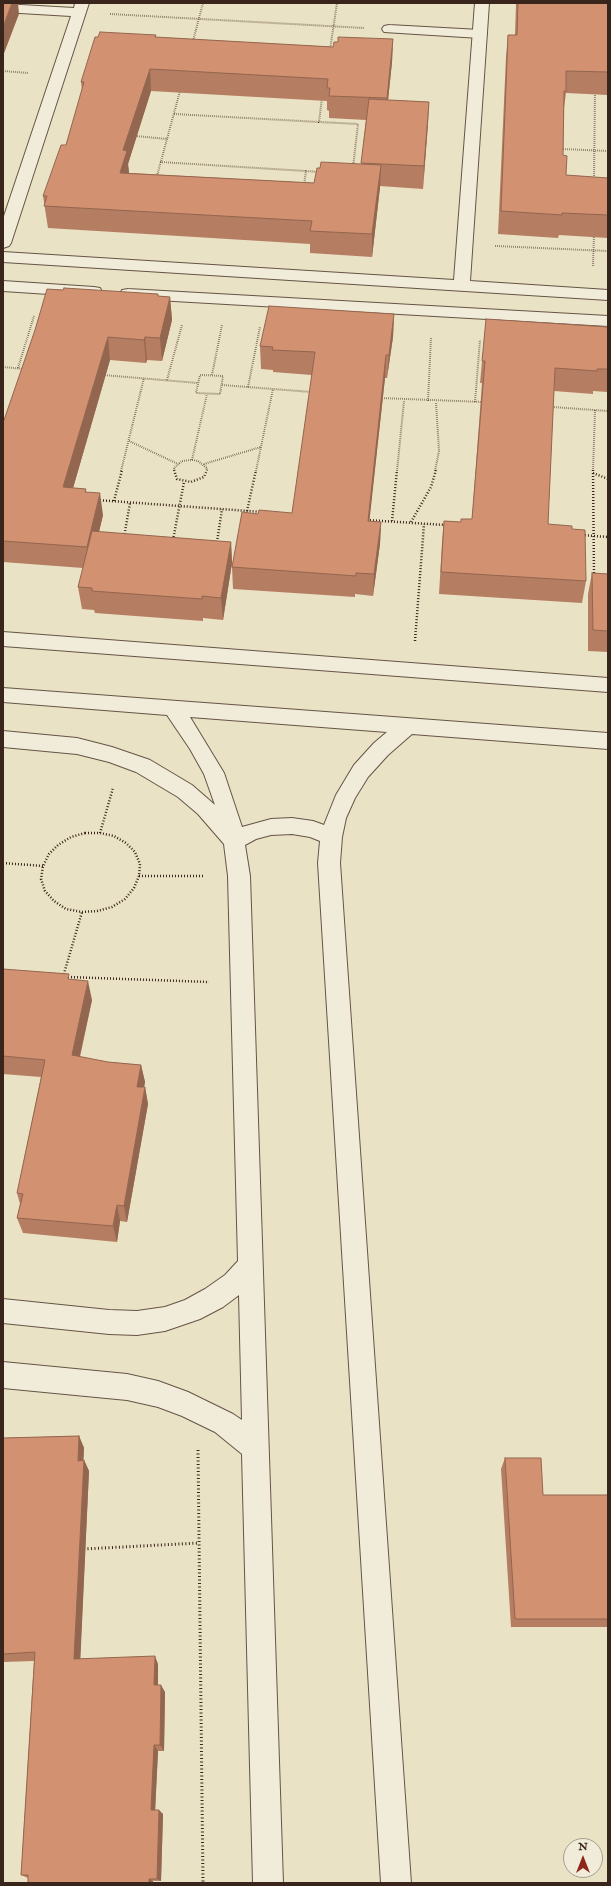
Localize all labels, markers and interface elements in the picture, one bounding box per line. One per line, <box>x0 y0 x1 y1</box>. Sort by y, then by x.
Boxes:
north arrow <box>563 1838 603 1878</box>
text: N <box>578 1840 588 1854</box>

